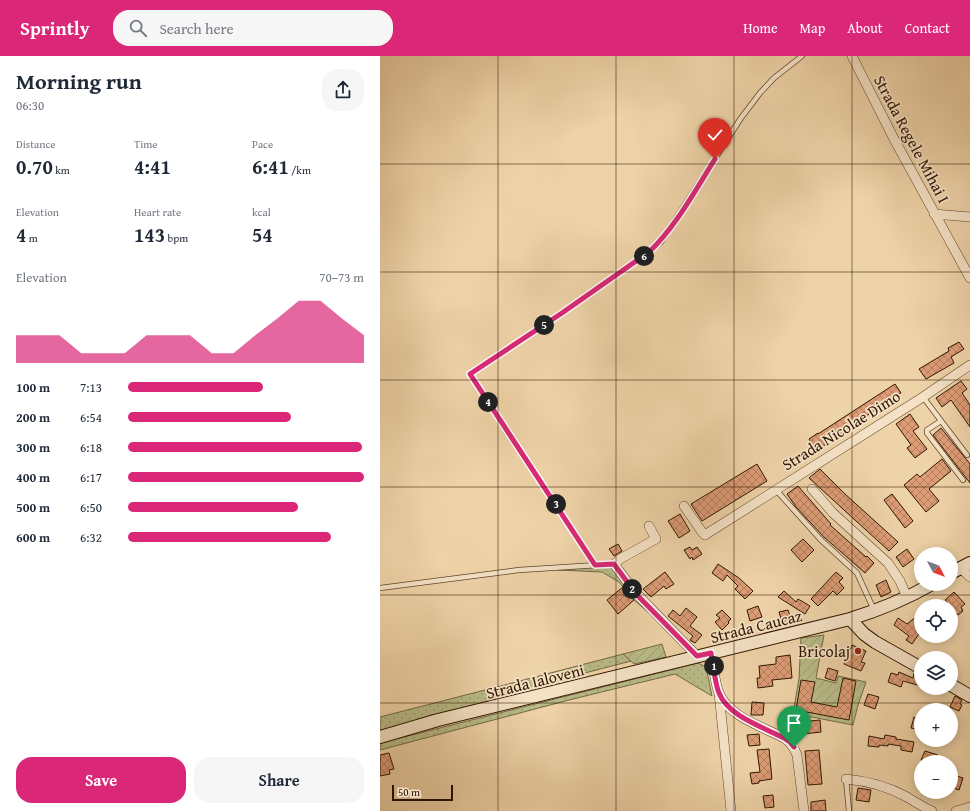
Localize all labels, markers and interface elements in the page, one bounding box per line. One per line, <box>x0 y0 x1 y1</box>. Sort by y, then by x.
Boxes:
search box <box>113 10 393 46</box>
text: Sprintly <box>20 14 89 42</box>
icon: search <box>127 17 149 39</box>
text: Search here <box>159 18 233 39</box>
text: Home <box>743 18 778 38</box>
text: Map <box>800 18 825 38</box>
text: About <box>847 18 883 38</box>
text: Contact <box>905 18 950 38</box>
text: Morning run <box>16 65 142 97</box>
button: share <box>322 69 364 111</box>
street label: Strada Regele Mihai I <box>868 71 956 207</box>
text: 06:30 <box>16 96 44 115</box>
pin <box>698 118 732 159</box>
icon: check <box>704 124 726 146</box>
text: Distance <box>16 136 55 152</box>
text: Time <box>134 136 157 152</box>
text: Pace <box>252 136 273 152</box>
text: 0.70 <box>16 152 53 181</box>
text: 4:41 <box>134 152 171 181</box>
text: 6:41 <box>252 152 289 181</box>
text: km <box>53 162 70 178</box>
text: /km <box>289 162 311 178</box>
text: Elevation <box>16 204 59 220</box>
text: Heart rate <box>134 204 181 220</box>
text: kcal <box>252 204 271 220</box>
text: 4 <box>16 220 26 249</box>
text: 143 <box>134 220 165 249</box>
text: 54 <box>252 220 273 249</box>
text: m <box>26 230 38 246</box>
text: bpm <box>165 230 188 246</box>
pin: 6 <box>634 246 654 266</box>
text: 6 <box>641 248 647 264</box>
text: Elevation <box>16 268 67 287</box>
text: 70–73 m <box>319 268 364 287</box>
pin: 5 <box>534 315 554 335</box>
text: 5 <box>541 317 547 333</box>
text: 100 m <box>16 378 50 397</box>
text: 7:13 <box>80 378 102 397</box>
street label: Strada Nicolae Dimo <box>777 384 905 476</box>
pin: 4 <box>478 392 498 412</box>
text: 4 <box>485 394 491 410</box>
text: 200 m <box>16 408 50 427</box>
text: 6:54 <box>80 408 102 427</box>
text: 300 m <box>16 438 50 457</box>
text: 6:18 <box>80 438 102 457</box>
text: 400 m <box>16 468 50 487</box>
text: 6:17 <box>80 468 102 487</box>
pin: 3 <box>546 494 566 514</box>
text: 3 <box>553 496 559 512</box>
text: 500 m <box>16 498 50 517</box>
text: 6:50 <box>80 498 102 517</box>
text: 600 m <box>16 528 50 547</box>
text: 6:32 <box>80 528 102 547</box>
north arrow <box>914 547 958 591</box>
map controls <box>914 547 958 799</box>
pin: 2 <box>622 579 642 599</box>
text: 2 <box>629 581 635 597</box>
button: locate <box>914 599 958 643</box>
street label: Strada Caucaz <box>708 603 804 649</box>
place label: Bricolaj <box>798 639 850 663</box>
marker: Bricolaj <box>853 646 863 656</box>
button: layers <box>914 651 958 695</box>
pin: 1 <box>704 656 724 676</box>
street label: Strada Ialoveni <box>483 657 587 705</box>
text: 1 <box>711 658 717 674</box>
button: + <box>914 703 958 747</box>
pin <box>777 706 811 747</box>
icon: arrive <box>783 712 805 734</box>
button: − <box>914 755 958 799</box>
button: Save <box>16 757 186 803</box>
button: Share <box>194 757 364 803</box>
scale bar <box>392 783 453 802</box>
text: 50 m <box>398 784 420 800</box>

